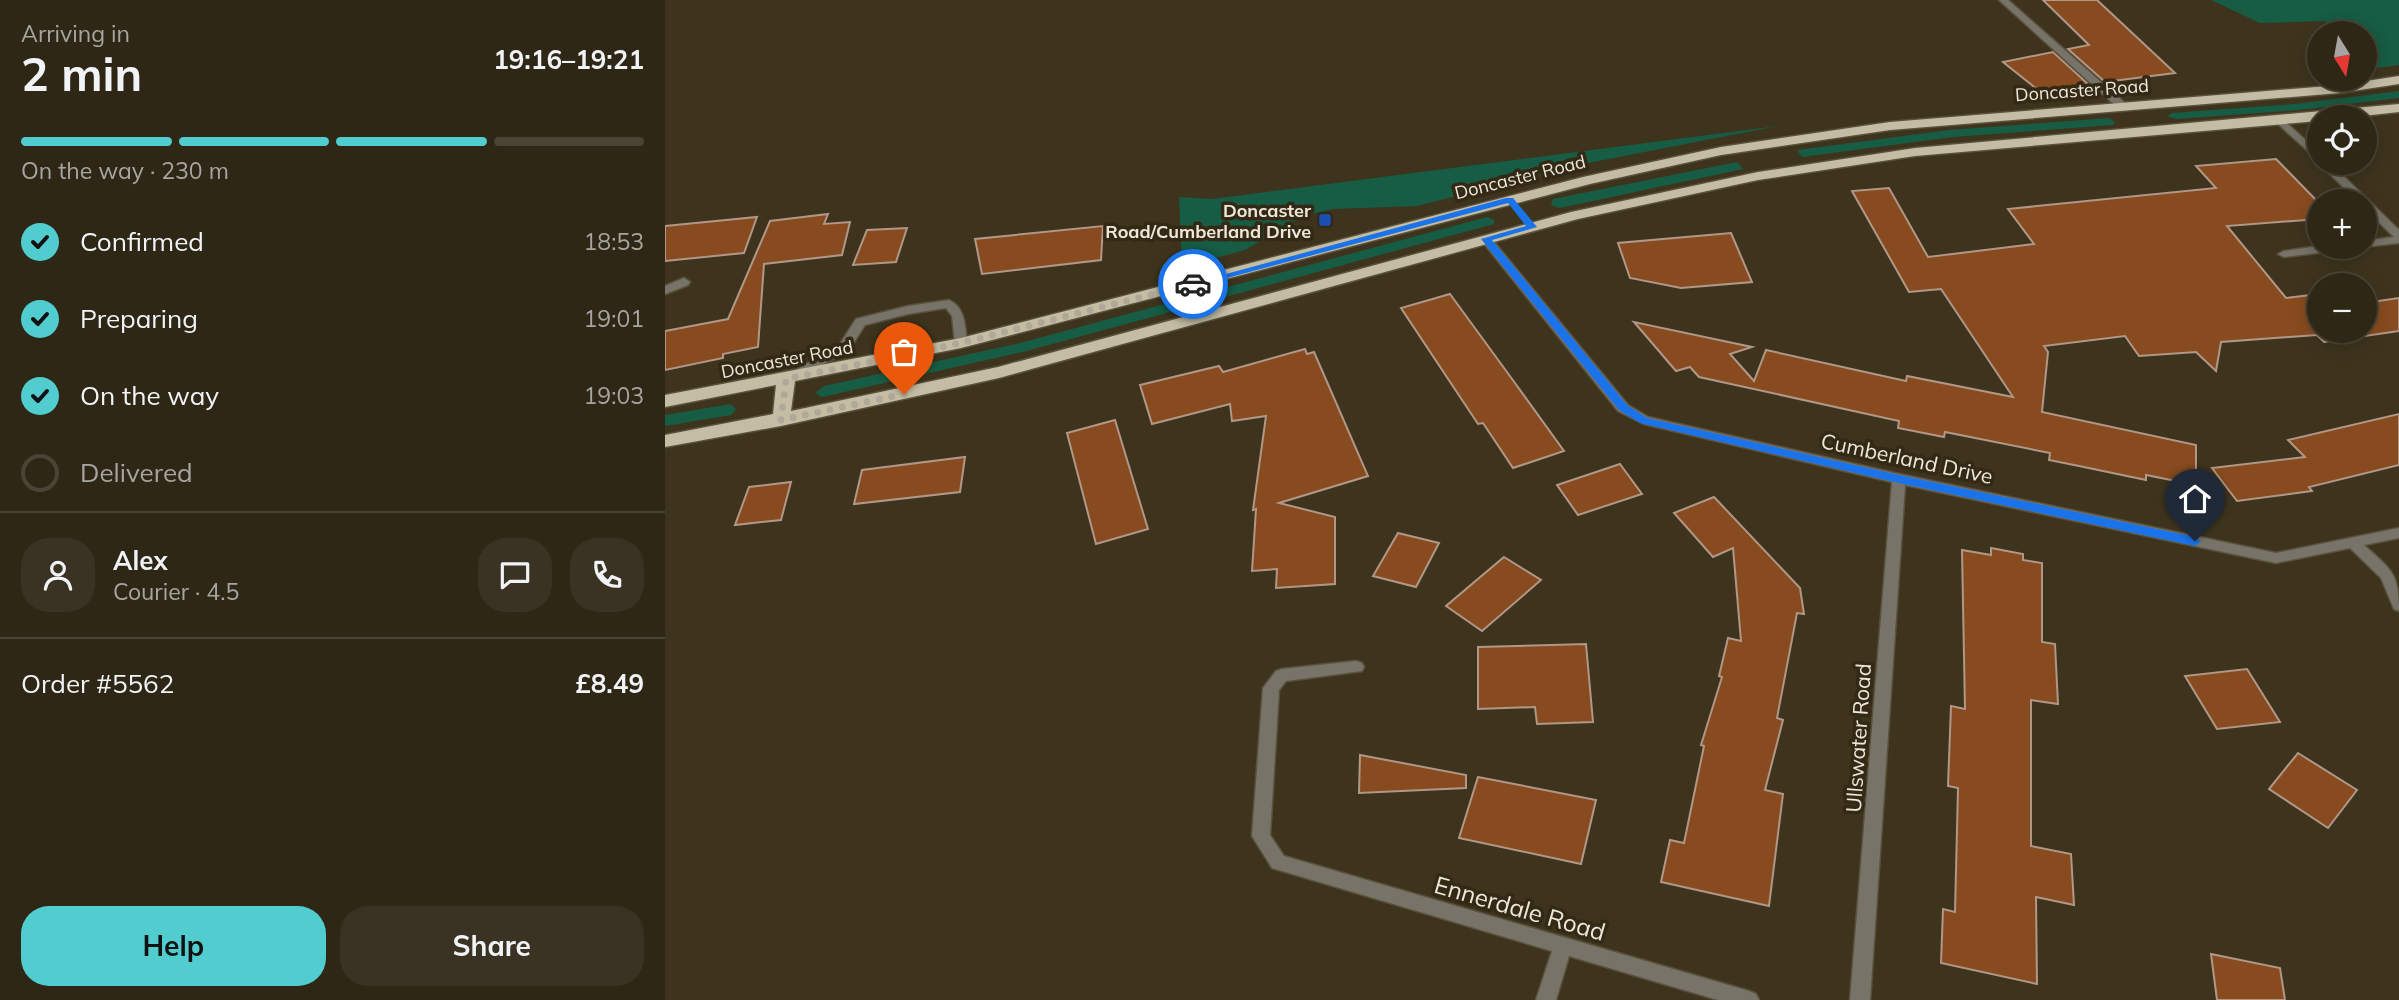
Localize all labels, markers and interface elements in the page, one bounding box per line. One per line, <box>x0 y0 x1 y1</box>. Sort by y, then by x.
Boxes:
text: Arriving in <box>21 19 130 48</box>
north arrow <box>2307 21 2377 91</box>
map controls <box>2307 21 2377 343</box>
text: 19:16–19:21 <box>493 43 644 76</box>
text: 2 min <box>21 45 142 103</box>
street label: Doncaster Road <box>2014 74 2150 106</box>
button: locate <box>2307 105 2377 175</box>
street label: Doncaster Road <box>1452 150 1588 204</box>
text: On the way · 230 m <box>21 156 229 185</box>
button: + <box>2307 189 2377 259</box>
place label: Doncaster Road/Cumberland Drive <box>1105 199 1312 243</box>
marker: Doncaster Road/Cumberland Drive <box>1317 212 1333 228</box>
icon: check <box>21 223 59 261</box>
text: Confirmed <box>80 225 204 258</box>
text: 18:53 <box>584 227 644 256</box>
courier <box>1158 249 1228 319</box>
icon: car <box>1174 265 1212 303</box>
button: − <box>2307 273 2377 343</box>
icon: check <box>21 300 59 338</box>
text: Preparing <box>80 302 198 335</box>
text: 19:01 <box>584 304 644 333</box>
pin <box>874 322 934 394</box>
icon: bag <box>885 333 923 371</box>
street label: Doncaster Road <box>719 335 855 383</box>
icon: check <box>21 377 59 415</box>
text: On the way <box>80 379 219 412</box>
text: 19:03 <box>584 381 644 410</box>
street label: Cumberland Drive <box>1819 427 1995 489</box>
text: Delivered <box>80 456 193 489</box>
pin <box>2165 469 2225 541</box>
icon: home <box>2176 480 2214 518</box>
button: person <box>21 538 95 612</box>
button: chat <box>478 538 552 612</box>
button: phone <box>570 538 644 612</box>
text: Alex <box>113 544 168 577</box>
text: Courier · 4.5 <box>113 577 239 606</box>
street label: Ullswater Road <box>1840 663 1876 813</box>
text: Order #5562 <box>21 667 174 700</box>
text: £8.49 <box>575 667 644 700</box>
street label: Ennerdale Road <box>1431 869 1609 947</box>
button: Help <box>21 906 326 986</box>
button: Share <box>340 906 644 986</box>

